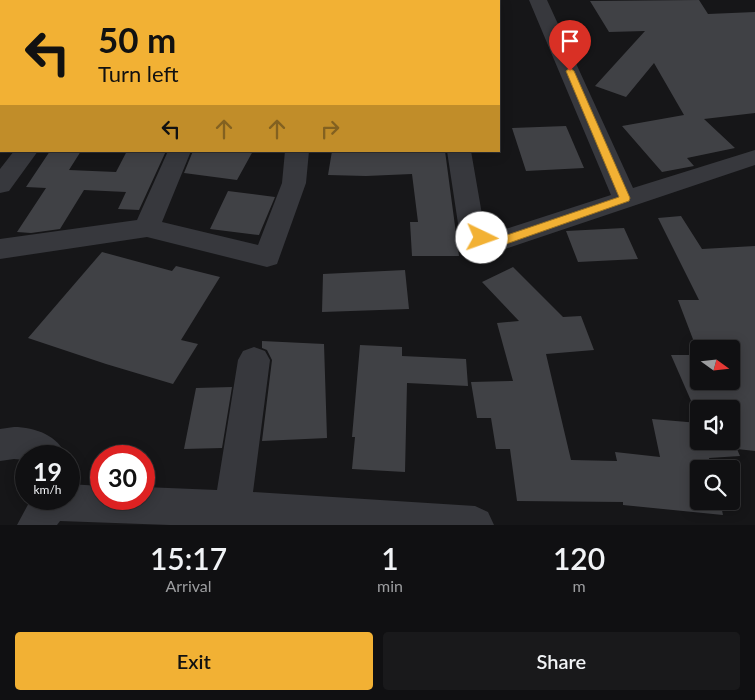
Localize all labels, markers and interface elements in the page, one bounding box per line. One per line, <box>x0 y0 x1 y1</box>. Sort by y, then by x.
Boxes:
text: 50 m <box>98 18 176 60</box>
icon: left <box>15 20 80 85</box>
pin <box>549 20 591 71</box>
icon: arrive <box>556 27 584 55</box>
text: Turn left <box>98 60 179 87</box>
icon: left <box>157 115 185 143</box>
icon: ahead <box>210 115 238 143</box>
icon: ahead <box>263 115 291 143</box>
icon: right <box>316 115 344 143</box>
position arrow <box>455 211 507 263</box>
north arrow <box>690 340 740 390</box>
map controls <box>690 340 740 510</box>
button: sound <box>690 400 740 450</box>
speed limit sign: 30 <box>90 445 155 510</box>
text: 19 <box>33 456 62 486</box>
button: search <box>690 460 740 510</box>
text: km/h <box>33 482 62 497</box>
text: 15:17 <box>150 540 227 576</box>
text: 1 <box>381 540 399 576</box>
text: 120 <box>553 540 605 576</box>
text: Arrival <box>165 576 212 595</box>
text: min <box>377 576 403 595</box>
text: m <box>572 576 586 595</box>
button: Exit <box>15 632 373 690</box>
button: Share <box>383 632 740 690</box>

